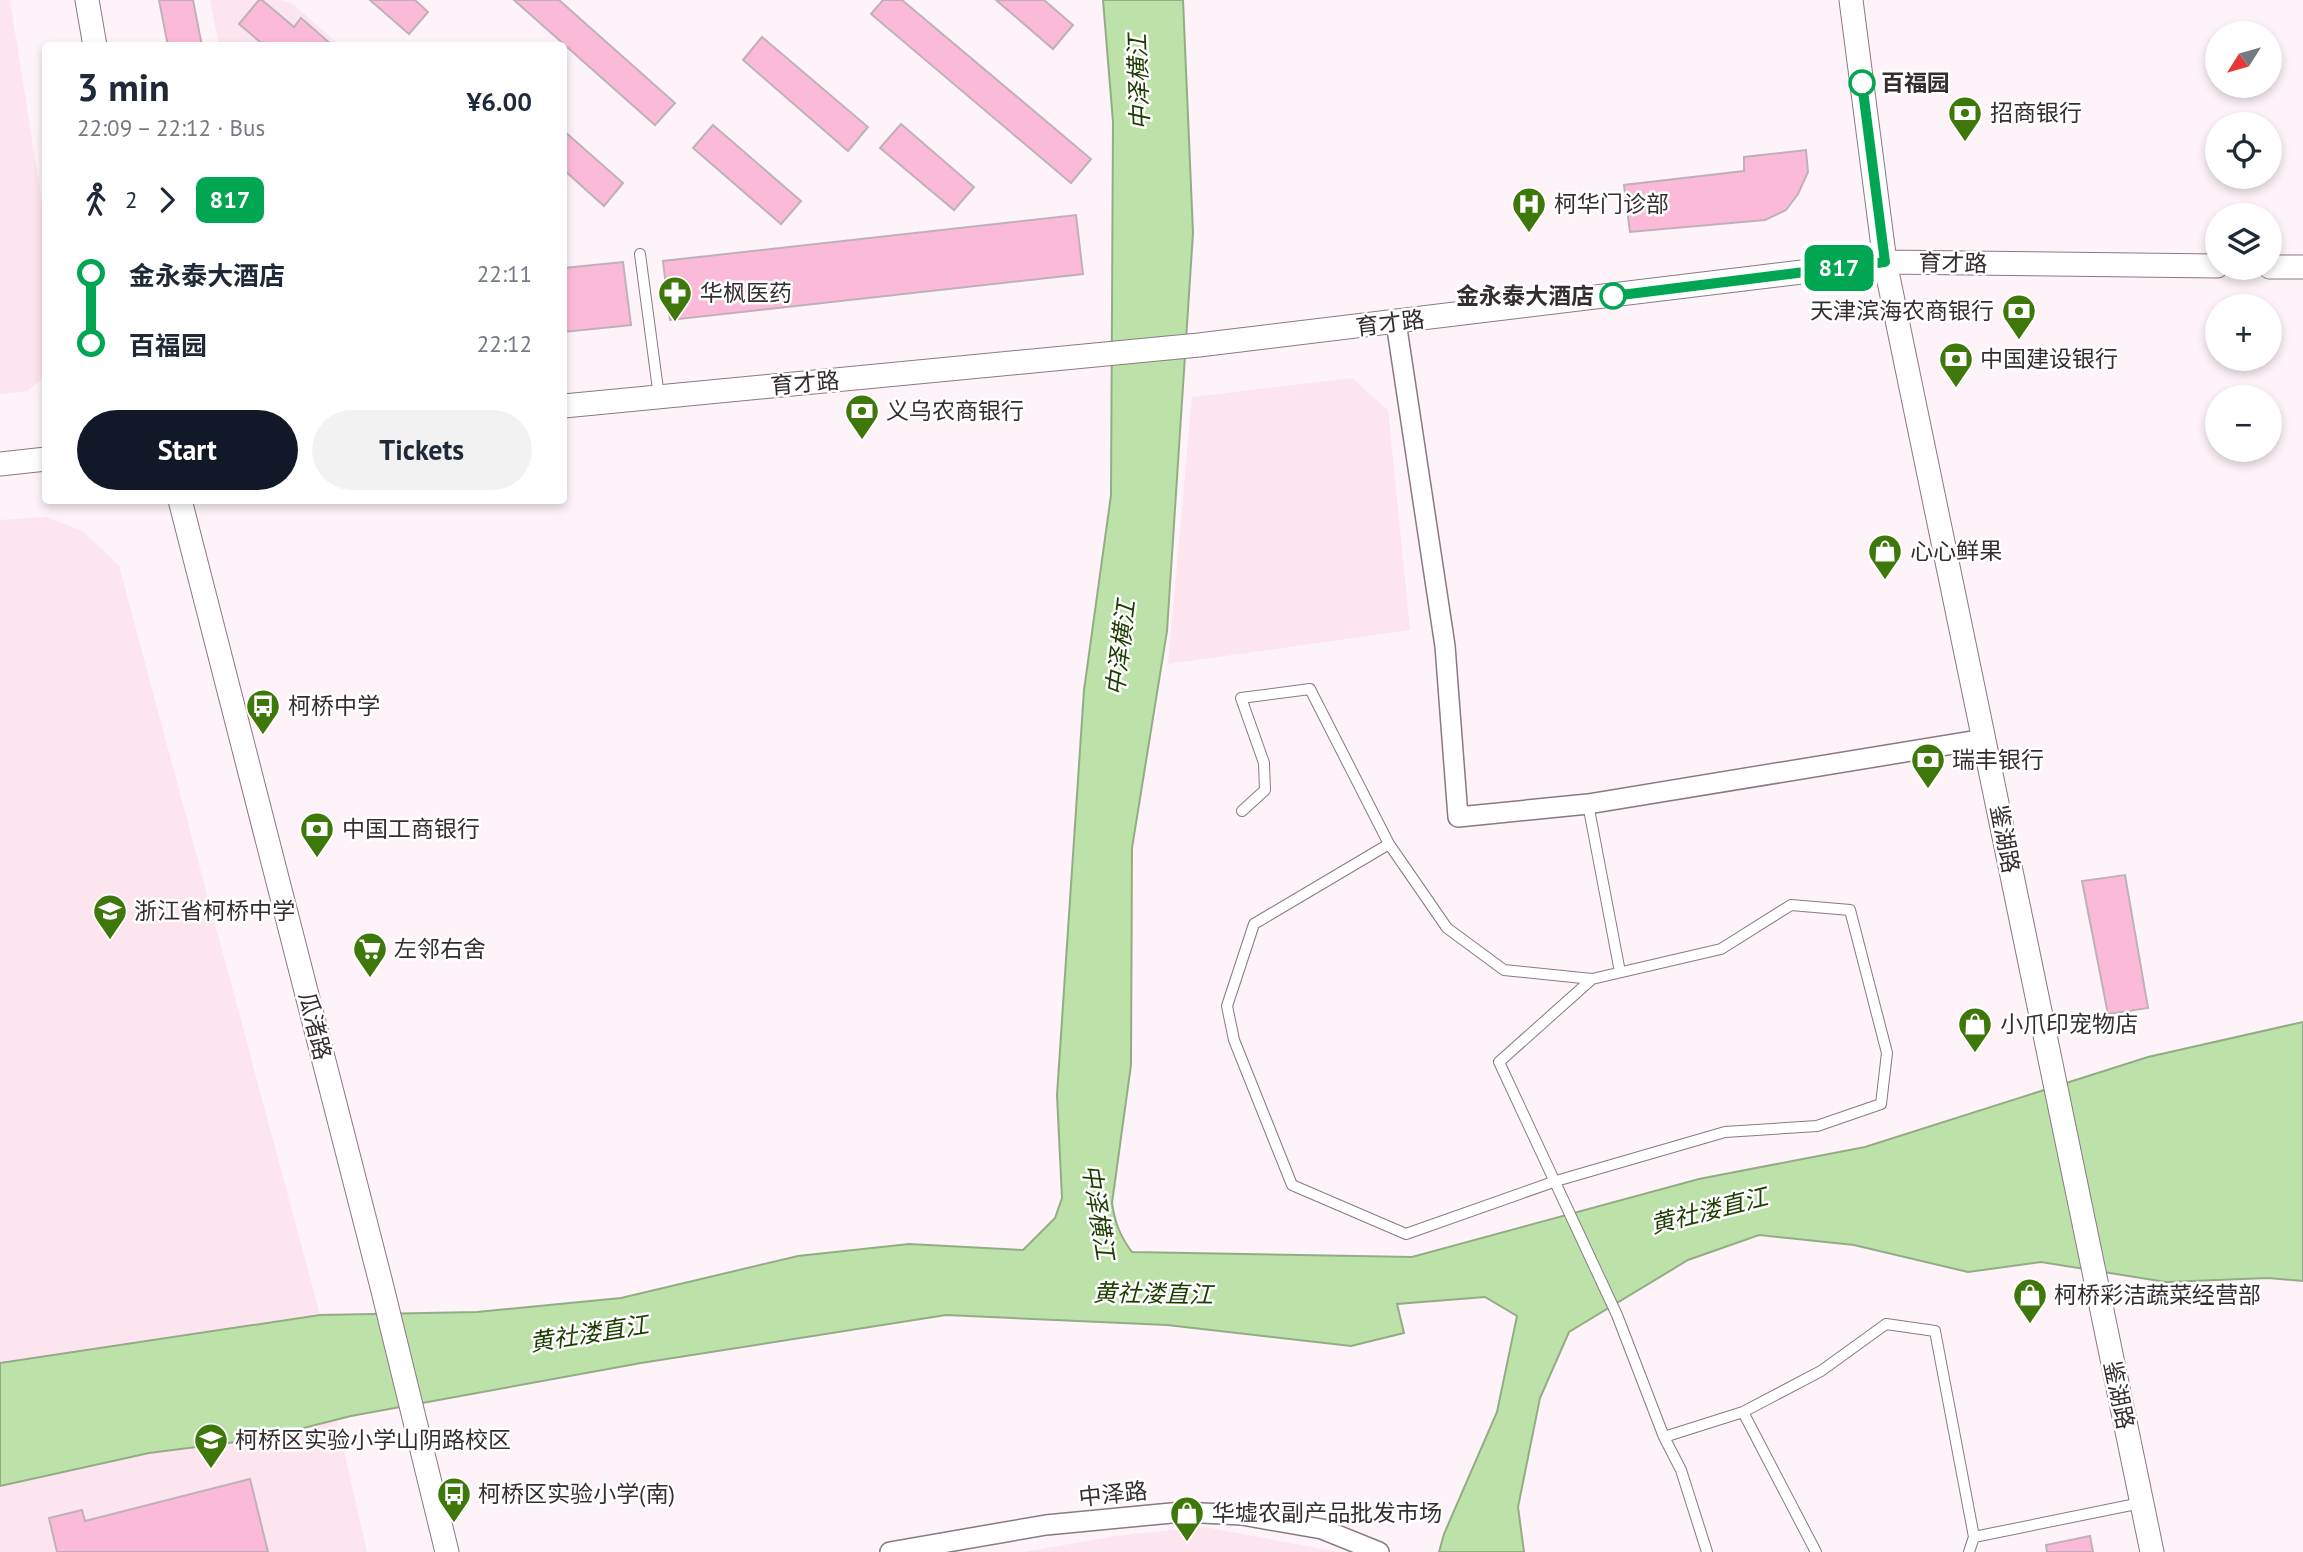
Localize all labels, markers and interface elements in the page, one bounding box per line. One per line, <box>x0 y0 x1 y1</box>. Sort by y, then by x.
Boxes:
north arrow <box>2205 21 2282 98</box>
map controls <box>2205 21 2282 462</box>
water label: 中泽横江 <box>1121 31 1156 131</box>
text: 3 min <box>77 62 170 111</box>
place label: 百福园 <box>1881 68 1950 97</box>
marker: 百福园 <box>1849 70 1875 96</box>
text: ¥6.00 <box>467 85 532 118</box>
bank icon: 招商银行 <box>1946 94 1984 143</box>
place label: 招商银行 <box>1990 98 2082 127</box>
button: locate <box>2205 112 2282 189</box>
text: 22:09 – 22:12 · Bus <box>77 113 265 142</box>
icon: walk <box>77 181 115 219</box>
icon: forward <box>148 181 186 219</box>
text: 817 <box>210 184 250 215</box>
text: 2 <box>125 185 138 214</box>
hospital icon: 柯华门诊部 <box>1510 185 1548 234</box>
place label: 柯华门诊部 <box>1554 189 1669 218</box>
button: layers <box>2205 203 2282 280</box>
line badge: 817 <box>1799 245 1879 291</box>
street label: 育才路 <box>1918 247 1988 278</box>
text: 817 <box>1819 252 1859 283</box>
text: 金永泰大酒店 <box>129 259 285 292</box>
text: 22:11 <box>477 259 532 288</box>
pharmacy icon: 华枫医药 <box>656 274 694 323</box>
place label: 华枫医药 <box>700 278 792 307</box>
place label: 金永泰大酒店 <box>1456 281 1594 310</box>
marker: 金永泰大酒店 <box>1600 283 1626 309</box>
bank icon: 天津滨海农商银行 <box>2000 292 2038 341</box>
button: + <box>2205 294 2282 371</box>
place label: 天津滨海农商银行 <box>1810 296 1994 325</box>
street label: 育才路 <box>1354 304 1426 341</box>
text: 百福园 <box>129 329 207 362</box>
text: 22:12 <box>477 329 532 358</box>
bank icon: 中国建设银行 <box>1937 340 1975 389</box>
place label: 中国建设银行 <box>1980 344 2118 373</box>
street label: 育才路 <box>769 365 841 400</box>
button: − <box>2205 385 2282 462</box>
bank icon: 义乌农商银行 <box>843 392 881 441</box>
place label: 义乌农商银行 <box>886 396 1024 425</box>
button: Start <box>77 410 298 490</box>
button: Tickets <box>312 410 532 490</box>
shop icon: 心心鲜果 <box>1866 532 1904 581</box>
place label: 心心鲜果 <box>1910 536 2002 565</box>
water label: 中泽横江 <box>1099 595 1142 697</box>
bus stop icon: 柯桥中学 <box>244 687 282 736</box>
place label: 柯桥中学 <box>288 691 380 720</box>
bank icon: 瑞丰银行 <box>1909 741 1947 790</box>
place label: 瑞丰银行 <box>1952 745 2044 774</box>
street label: 鉴湖路 <box>1985 802 2026 876</box>
bank icon: 中国工商银行 <box>298 810 336 859</box>
place label: 中国工商银行 <box>342 814 480 843</box>
school or university icon: 浙江省柯桥中学 <box>91 892 129 941</box>
place label: 浙江省柯桥中学 <box>134 896 295 925</box>
supermarket icon: 左邻右舍 <box>351 930 389 979</box>
place label: 左邻右舍 <box>394 934 486 963</box>
street label: 瓜渚路 <box>293 989 338 1063</box>
shop icon: 小爪印宠物店 <box>1956 1005 1994 1054</box>
place label: 小爪印宠物店 <box>2000 1009 2138 1038</box>
water label: 中泽横江 <box>1076 1162 1122 1265</box>
water label: 黄社溇直江 <box>1647 1180 1774 1240</box>
shop icon: 柯桥彩洁蔬菜经营部 <box>2011 1276 2049 1325</box>
water label: 黄社溇直江 <box>1093 1277 1216 1310</box>
place label: 柯桥彩洁蔬菜经营部 <box>2054 1280 2261 1309</box>
water label: 黄社溇直江 <box>527 1308 654 1358</box>
street label: 鉴湖路 <box>2098 1358 2141 1432</box>
school or university icon: 柯桥区实验小学山阴路校区 <box>192 1421 230 1470</box>
place label: 柯桥区实验小学山阴路校区 <box>235 1425 511 1454</box>
bus stop icon: 柯桥区实验小学(南) <box>435 1475 473 1524</box>
street label: 中泽路 <box>1077 1475 1149 1512</box>
place label: 柯桥区实验小学(南) <box>478 1479 675 1508</box>
shop icon: 华墟农副产品批发市场 <box>1168 1494 1206 1543</box>
place label: 华墟农副产品批发市场 <box>1212 1498 1442 1527</box>

